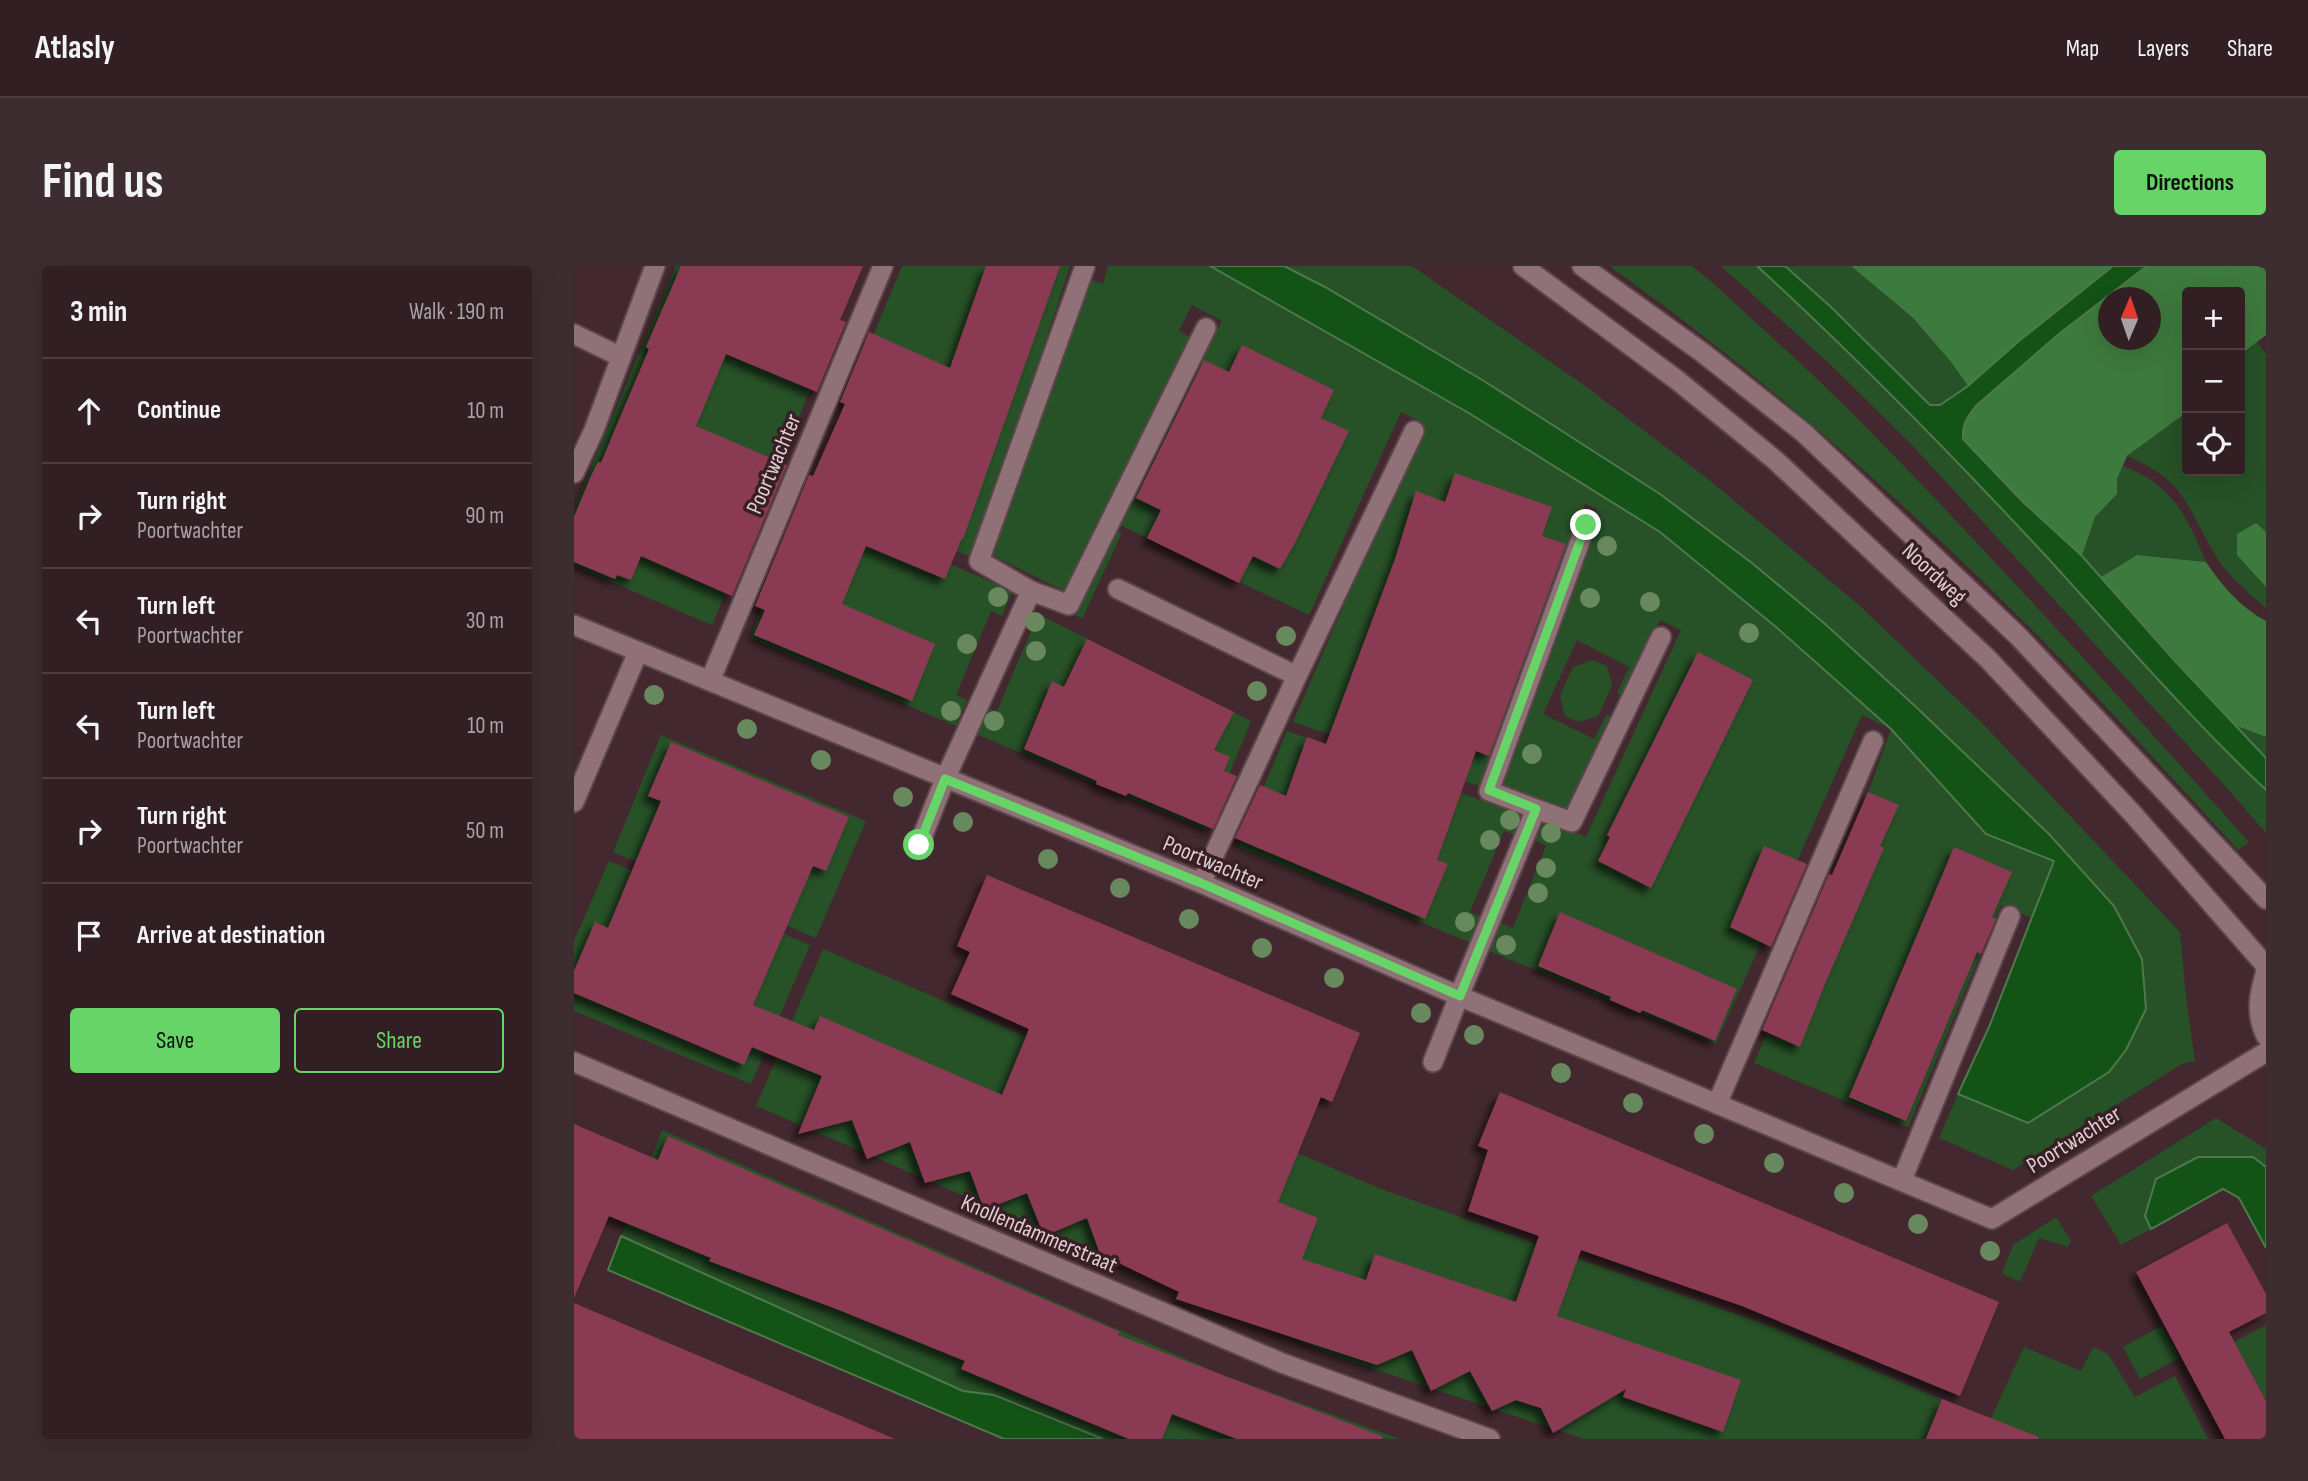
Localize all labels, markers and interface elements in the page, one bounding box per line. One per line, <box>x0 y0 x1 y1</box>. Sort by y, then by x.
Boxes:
text: Atlasly <box>35 28 115 68</box>
text: Map <box>2066 34 2099 63</box>
text: Layers <box>2137 34 2189 63</box>
text: Share <box>2227 34 2273 63</box>
button: Directions <box>2114 150 2266 215</box>
text: Find us <box>42 153 164 212</box>
north arrow <box>2098 287 2161 350</box>
map controls <box>2182 287 2245 476</box>
button: + <box>2182 287 2245 350</box>
text: 3 min <box>70 294 127 330</box>
text: Walk · 190 m <box>409 298 504 326</box>
button: − <box>2182 350 2245 413</box>
icon: ahead <box>70 392 108 430</box>
text: Continue <box>137 395 221 426</box>
text: 10 m <box>467 397 504 425</box>
street label: Poortwachter <box>740 409 808 518</box>
button: locate <box>2182 413 2245 476</box>
text: Turn right <box>137 486 226 517</box>
icon: right <box>70 497 108 535</box>
text: 90 m <box>465 502 504 530</box>
route end <box>1570 509 1601 540</box>
text: Poortwachter <box>137 517 243 545</box>
street label: Noordweg <box>1896 537 1972 611</box>
text: Turn left <box>137 591 215 622</box>
icon: left <box>70 602 108 640</box>
text: 30 m <box>466 607 504 635</box>
text: Poortwachter <box>137 622 243 650</box>
text: Turn left <box>137 696 215 727</box>
icon: left <box>70 707 108 745</box>
text: 10 m <box>467 712 504 740</box>
text: Poortwachter <box>137 727 243 755</box>
text: Turn right <box>137 801 226 832</box>
icon: right <box>70 812 108 850</box>
text: 50 m <box>466 817 504 845</box>
route start <box>903 829 934 860</box>
street label: Poortwachter <box>1159 829 1268 897</box>
text: Poortwachter <box>137 832 243 860</box>
icon: arrive <box>70 917 108 955</box>
text: Arrive at destination <box>137 920 325 951</box>
button: Save <box>70 1008 280 1073</box>
button: Share <box>294 1008 504 1073</box>
street label: Poortwachter <box>2022 1100 2127 1180</box>
street label: Knollendammerstraat <box>957 1188 1121 1280</box>

